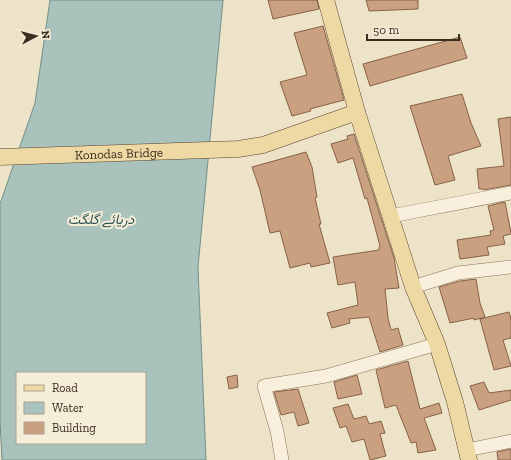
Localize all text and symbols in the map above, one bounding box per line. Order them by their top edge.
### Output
north arrow [16,16,56,56]
scale bar [367,16,459,42]
text: 50 m [373,23,400,37]
text: N [38,30,52,40]
street label: Konodas Bridge [75,145,163,162]
water label: دریائے گلگت [68,211,134,228]
legend [16,372,146,444]
text: Road [52,381,78,395]
text: Water [52,401,84,415]
text: Building [52,421,96,435]

